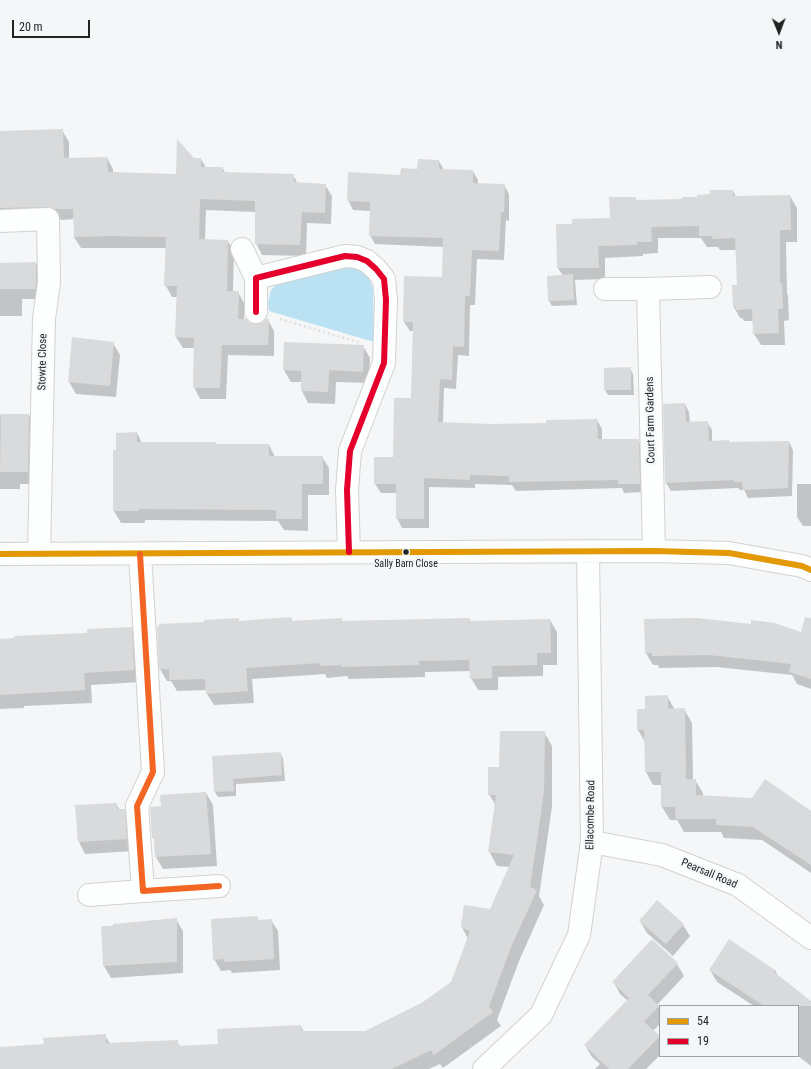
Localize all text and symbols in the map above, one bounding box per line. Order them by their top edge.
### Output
scale bar [14,12,92,38]
north arrow [759,12,799,52]
text: 20 m [19,20,43,34]
text: N [776,38,783,51]
street label: Stowte Close [36,333,50,391]
street label: Court Farm Gardens [644,376,658,464]
marker: Sally Barn Close [401,547,411,557]
place label: Sally Barn Close [374,558,438,570]
street label: Ellacombe Road [584,780,598,850]
street label: Pearsall Road [679,856,739,892]
legend [659,1005,799,1057]
text: 54 [697,1014,709,1028]
text: 19 [697,1034,709,1048]

